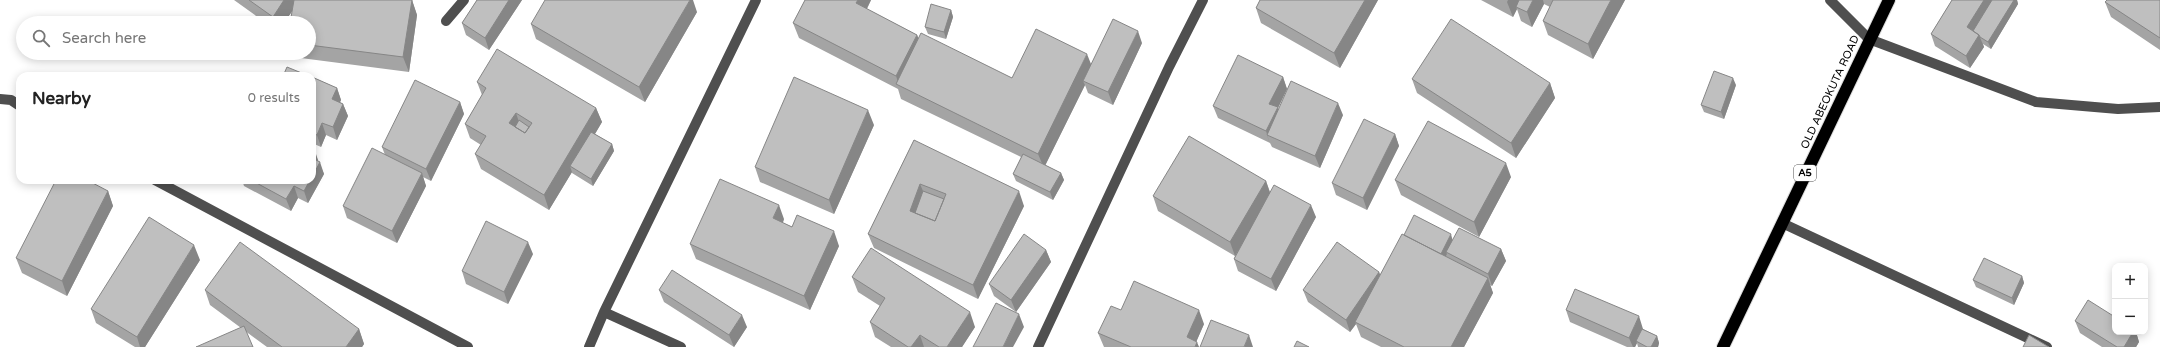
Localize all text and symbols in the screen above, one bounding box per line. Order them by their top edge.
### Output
search box [16,16,316,60]
icon: search [30,27,52,49]
text: Search here [62,29,146,47]
street label: OLD ABEOKUTA ROAD [1798,33,1862,151]
text: Nearby [32,88,91,109]
text: 0 results [248,90,300,106]
road number: A5 [1794,165,1816,181]
map controls [2112,263,2148,335]
button: + [2112,263,2148,299]
button: − [2112,299,2148,335]

